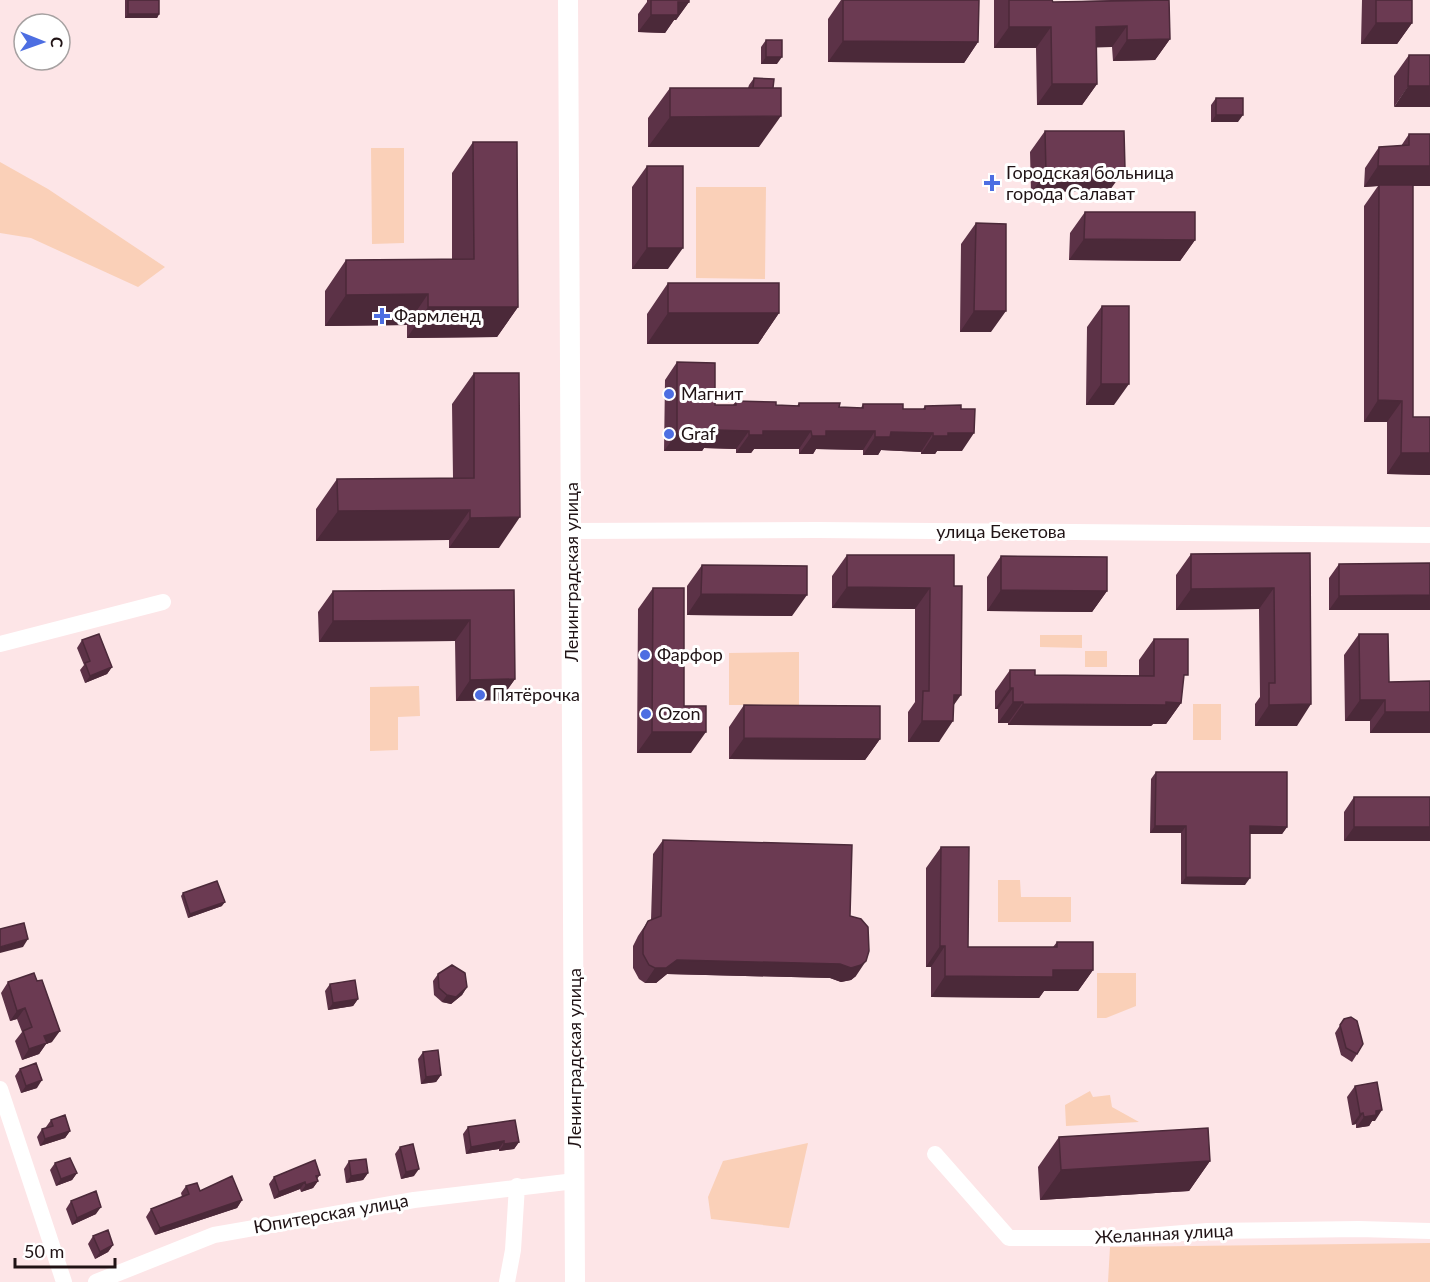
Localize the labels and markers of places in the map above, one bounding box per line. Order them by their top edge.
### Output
place label: Городская больница города Салават [1006,161,1174,204]
marker: Городская больница города Салават [983,174,1001,192]
place label: Фармленд [394,304,481,326]
marker: Фармленд [375,309,389,323]
place label: Магнит [681,382,743,404]
marker: Магнит [662,387,676,401]
place label: Graf [681,422,716,444]
marker: Graf [662,427,676,441]
place label: Фарфор [657,643,723,665]
marker: Фарфор [638,648,652,662]
place label: Пятёрочка [492,683,580,705]
marker: Пятёрочка [473,688,487,702]
place label: Ozon [658,702,700,724]
marker: Ozon [639,707,653,721]

